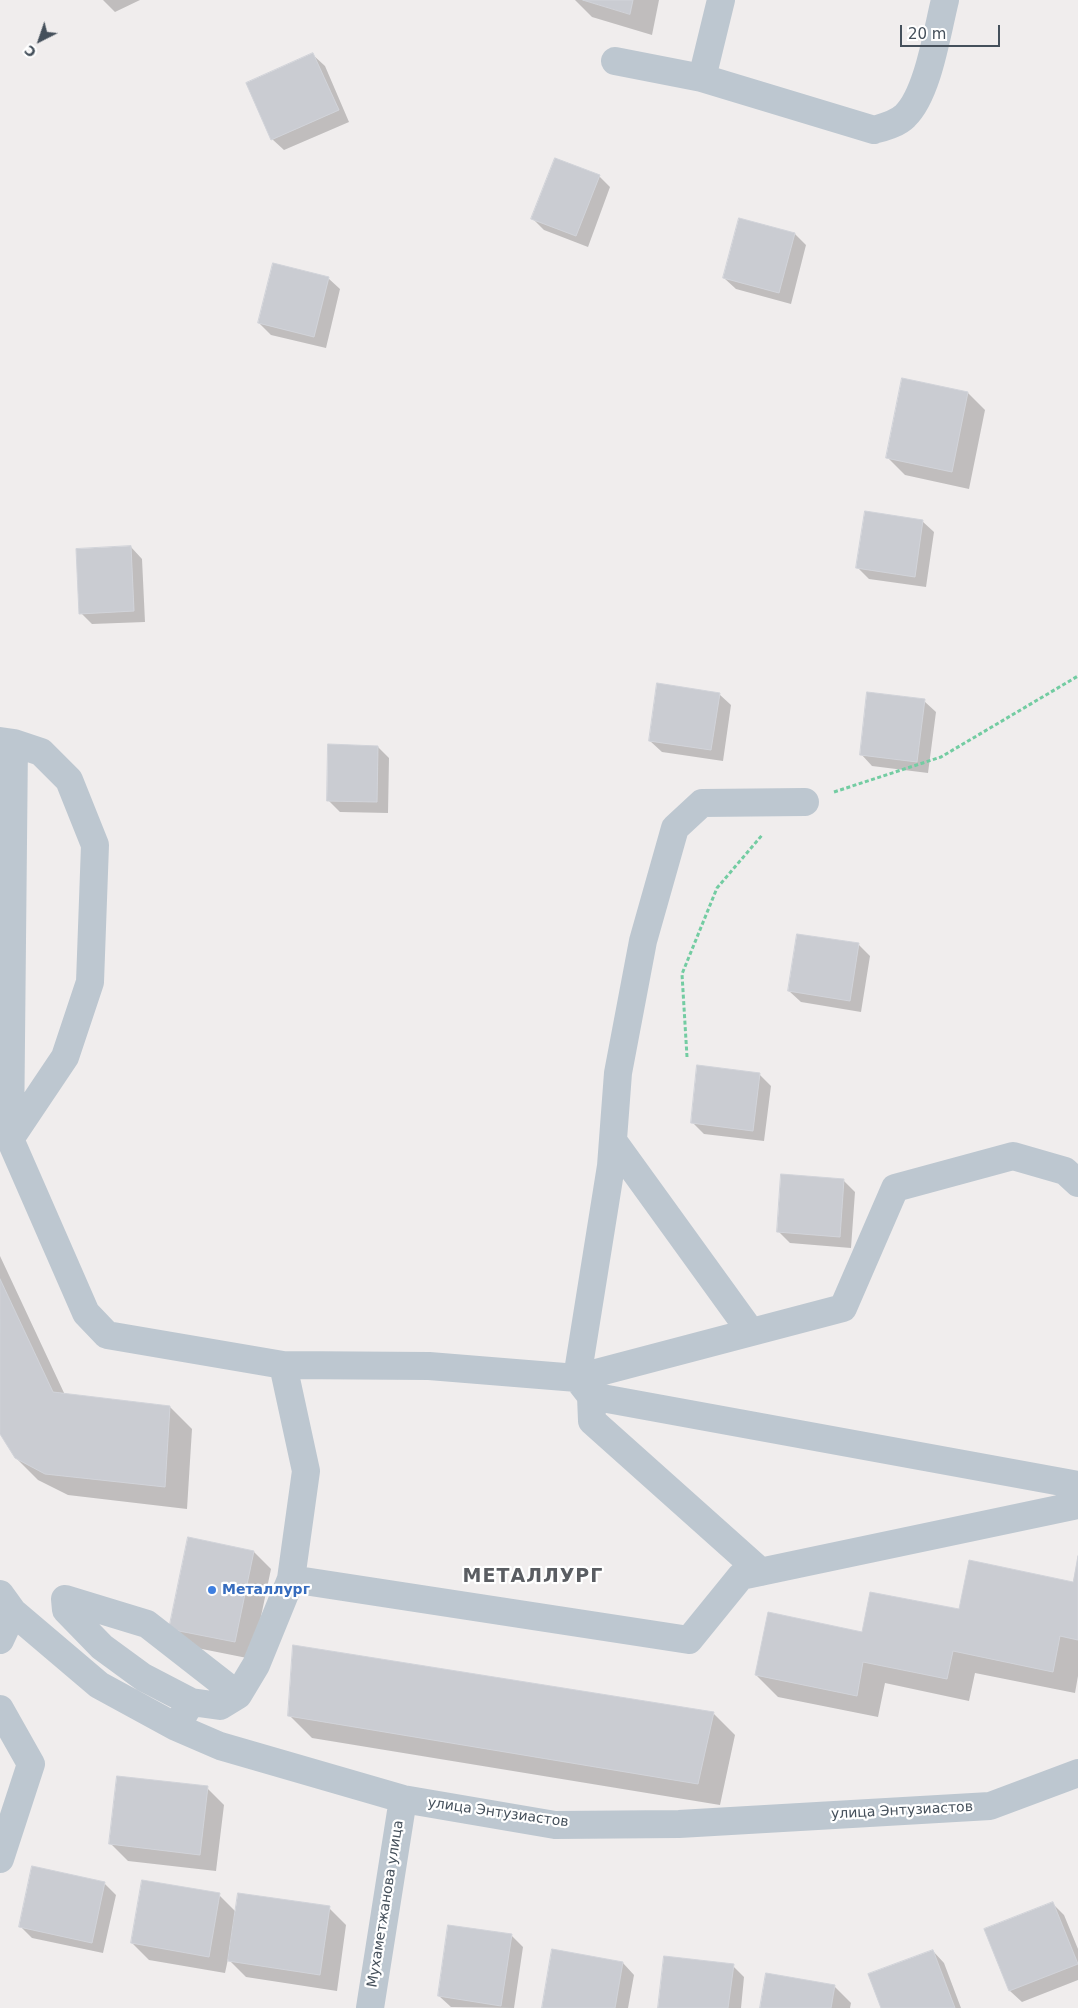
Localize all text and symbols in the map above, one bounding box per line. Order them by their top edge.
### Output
north arrow [15,15,65,65]
scale bar [903,15,1003,47]
text: 20 m [908,25,946,43]
text: С [21,42,39,61]
district label: МЕТАЛЛУРГ [461,1566,605,1588]
place label: Металлург [222,1582,310,1598]
marker: Металлург [206,1584,218,1596]
street label: улица Энтузиастов [426,1795,570,1831]
street label: улица Энтузиастов [831,1799,973,1823]
street label: Мухаметжанова улица [364,1819,408,1989]

